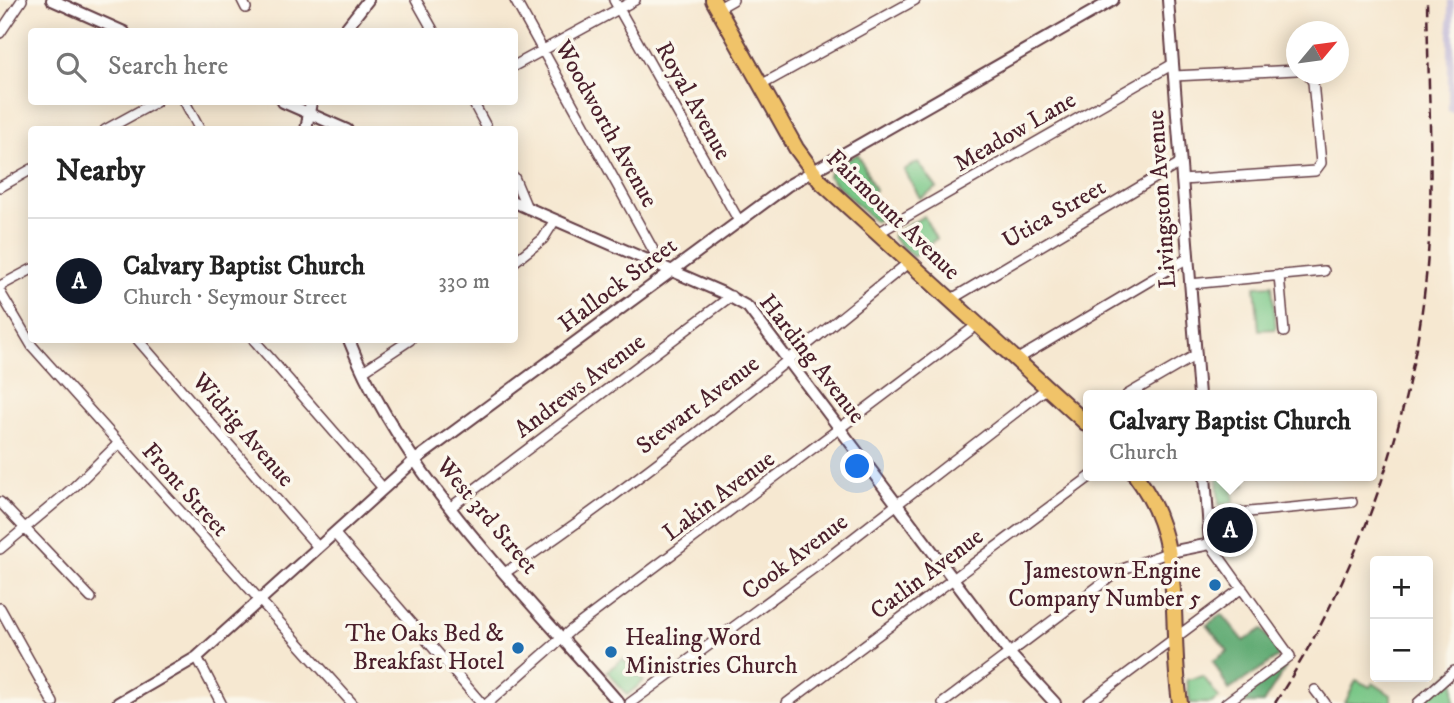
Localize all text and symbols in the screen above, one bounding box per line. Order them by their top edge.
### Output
north arrow [1286,21,1349,84]
search box [28,28,518,105]
street label: Woodworth Avenue [547,34,664,213]
street label: Royal Avenue [648,37,738,165]
icon: search [52,48,90,86]
text: Search here [108,50,228,83]
street label: Meadow Lane [949,85,1081,179]
street label: Livingston Avenue [1141,109,1183,289]
street label: Fairmount Avenue [820,143,966,287]
text: Nearby [56,153,145,190]
street label: Utica Street [997,172,1111,256]
street label: Hallock Street [553,231,683,339]
text: Calvary Baptist Church [123,250,365,283]
text: A [72,267,86,296]
text: 330 m [438,267,490,296]
text: Church · Seymour Street [123,283,347,312]
street label: Harding Avenue [752,288,872,430]
street label: Andrews Avenue [509,327,651,445]
street label: Stewart Avenue [630,349,766,461]
street label: Widrig Avenue [185,366,301,493]
popup [1083,390,1377,481]
text: Calvary Baptist Church [1109,405,1351,438]
street label: Front Street [135,437,235,543]
text: Church [1109,438,1178,467]
street label: Lakin Avenue [657,444,781,548]
your location [840,449,874,483]
street label: West 3rd Street [429,451,545,581]
pin: A [1207,504,1253,556]
street label: Cook Avenue [736,507,854,607]
street label: Catlin Avenue [864,522,990,626]
place label: Jamestown Engine Company Number 5 [1008,556,1201,614]
map controls [1370,556,1433,682]
button: + [1370,556,1433,619]
marker: Jamestown Engine Company Number 5 [1207,577,1223,593]
place label: The Oaks Bed & Breakfast Hotel [345,619,505,677]
button: − [1370,619,1433,682]
place label: Healing Word Ministries Church [625,623,798,681]
marker: The Oaks Bed & Breakfast Hotel [510,640,526,656]
marker: Healing Word Ministries Church [603,644,619,660]

